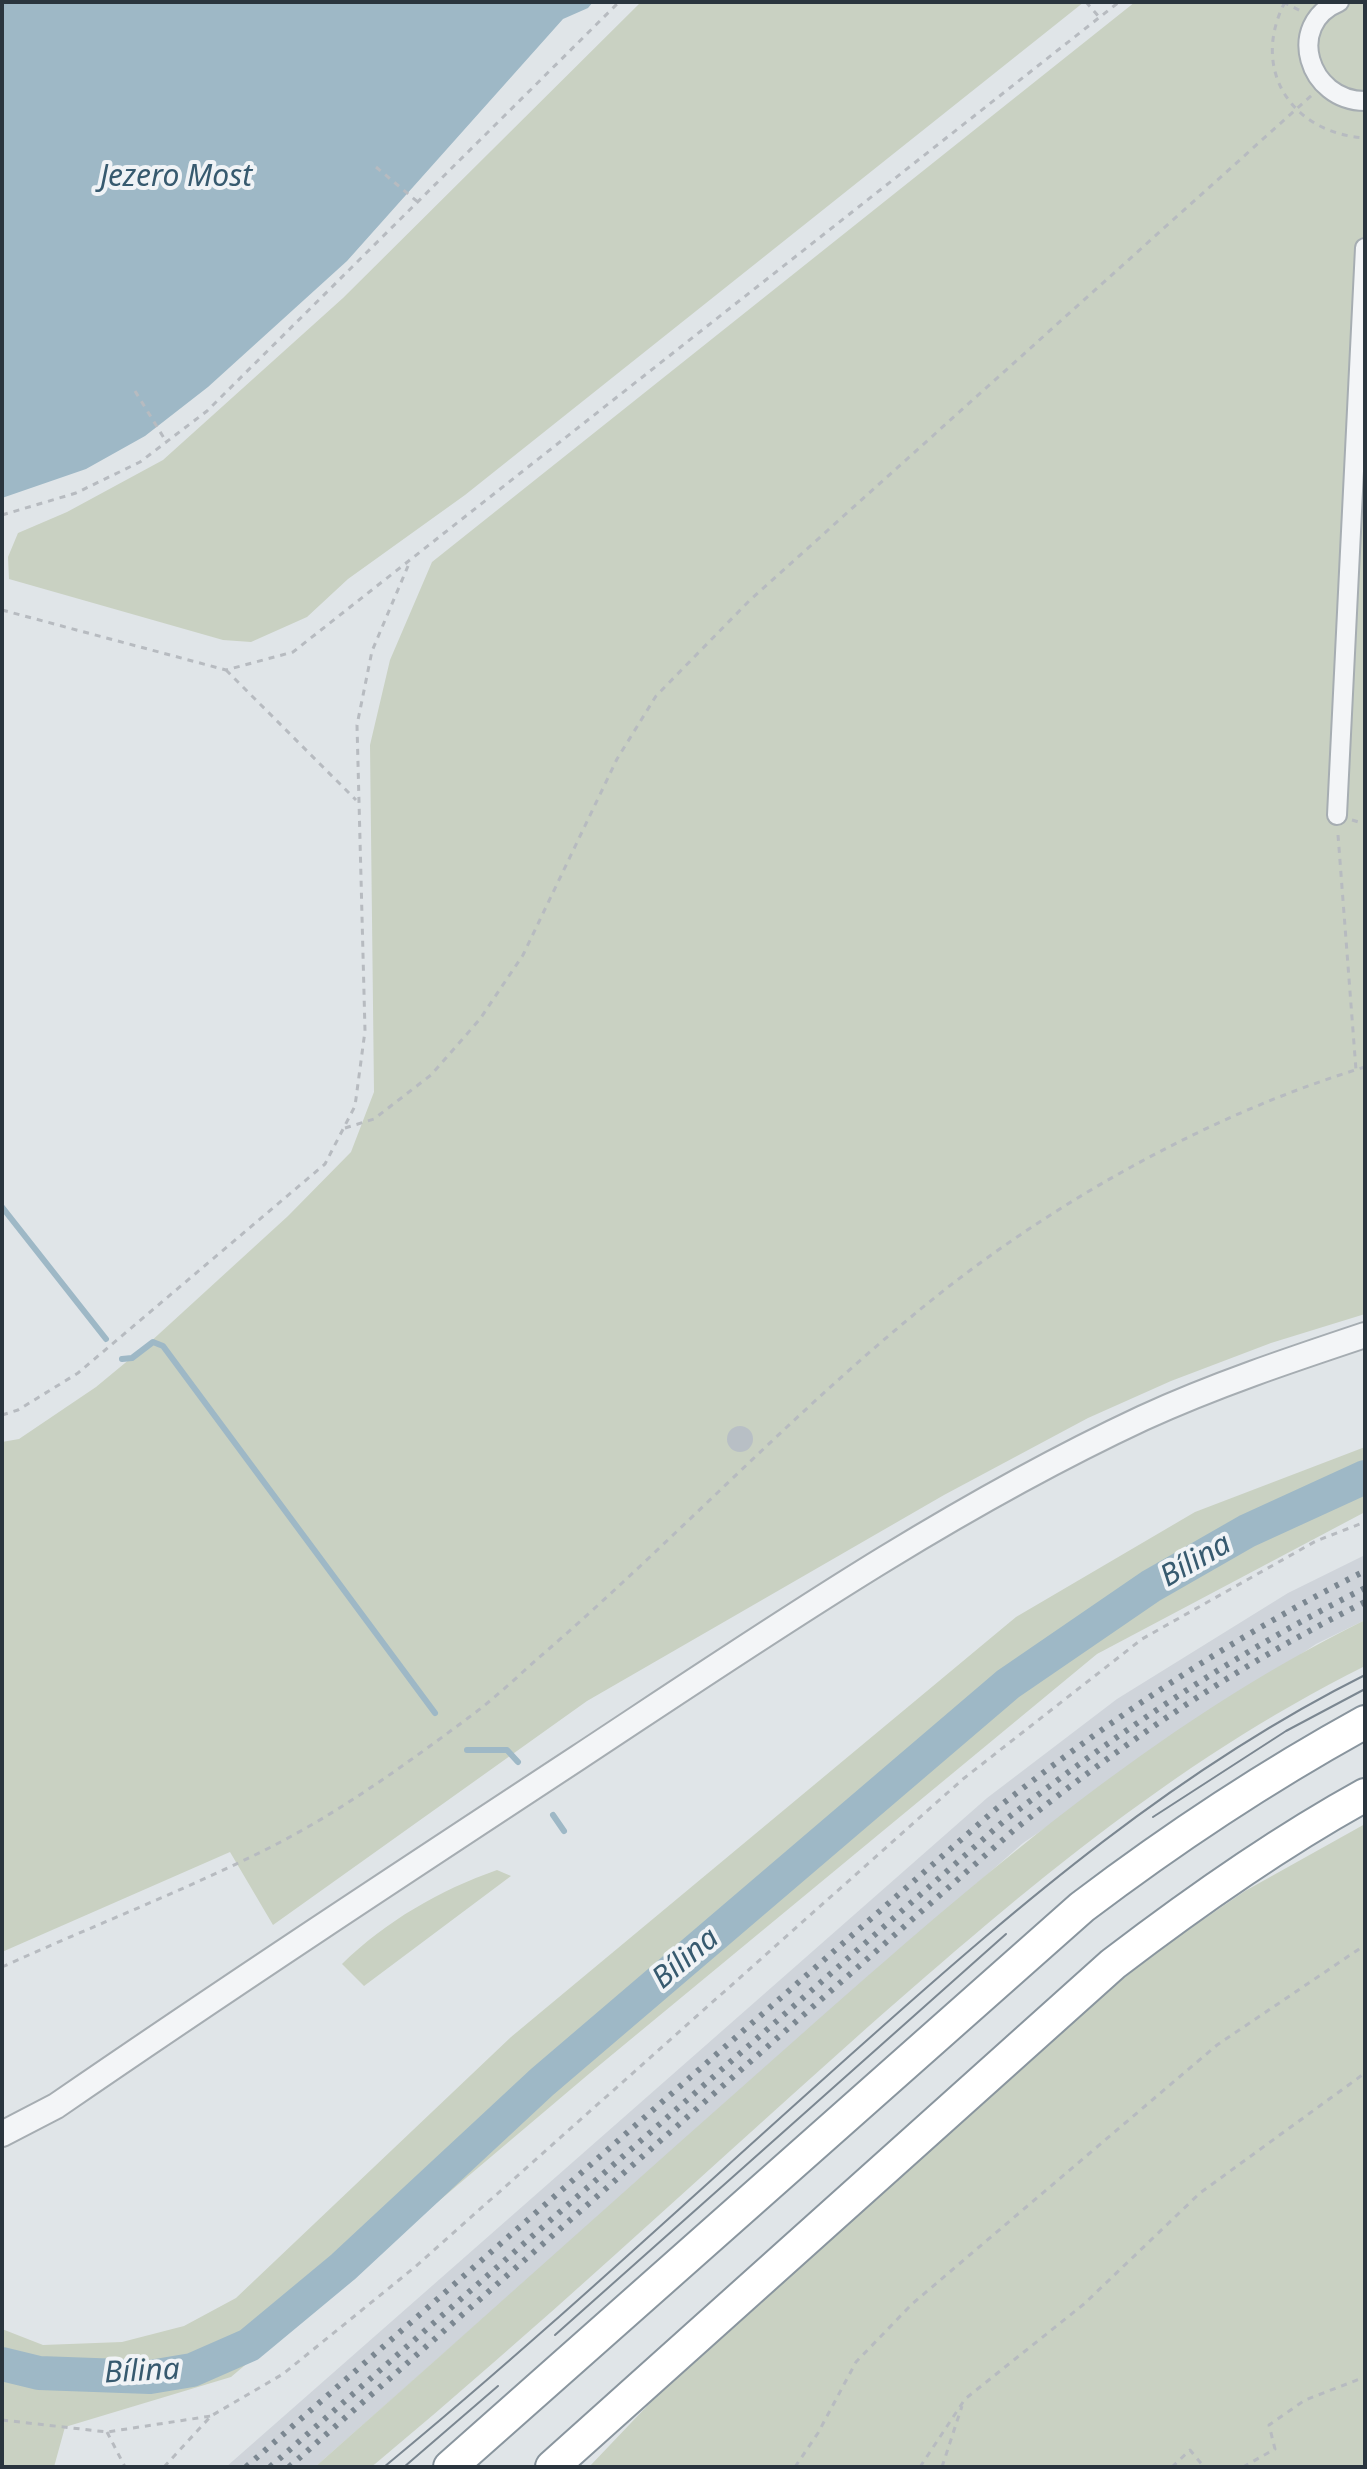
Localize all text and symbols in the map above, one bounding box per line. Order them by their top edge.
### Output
water label: Jezero Most [100,159,252,195]
water label: Bílina [1154,1527,1238,1595]
water label: Bílina [645,1921,727,1997]
water label: Bílina [103,2352,181,2392]

